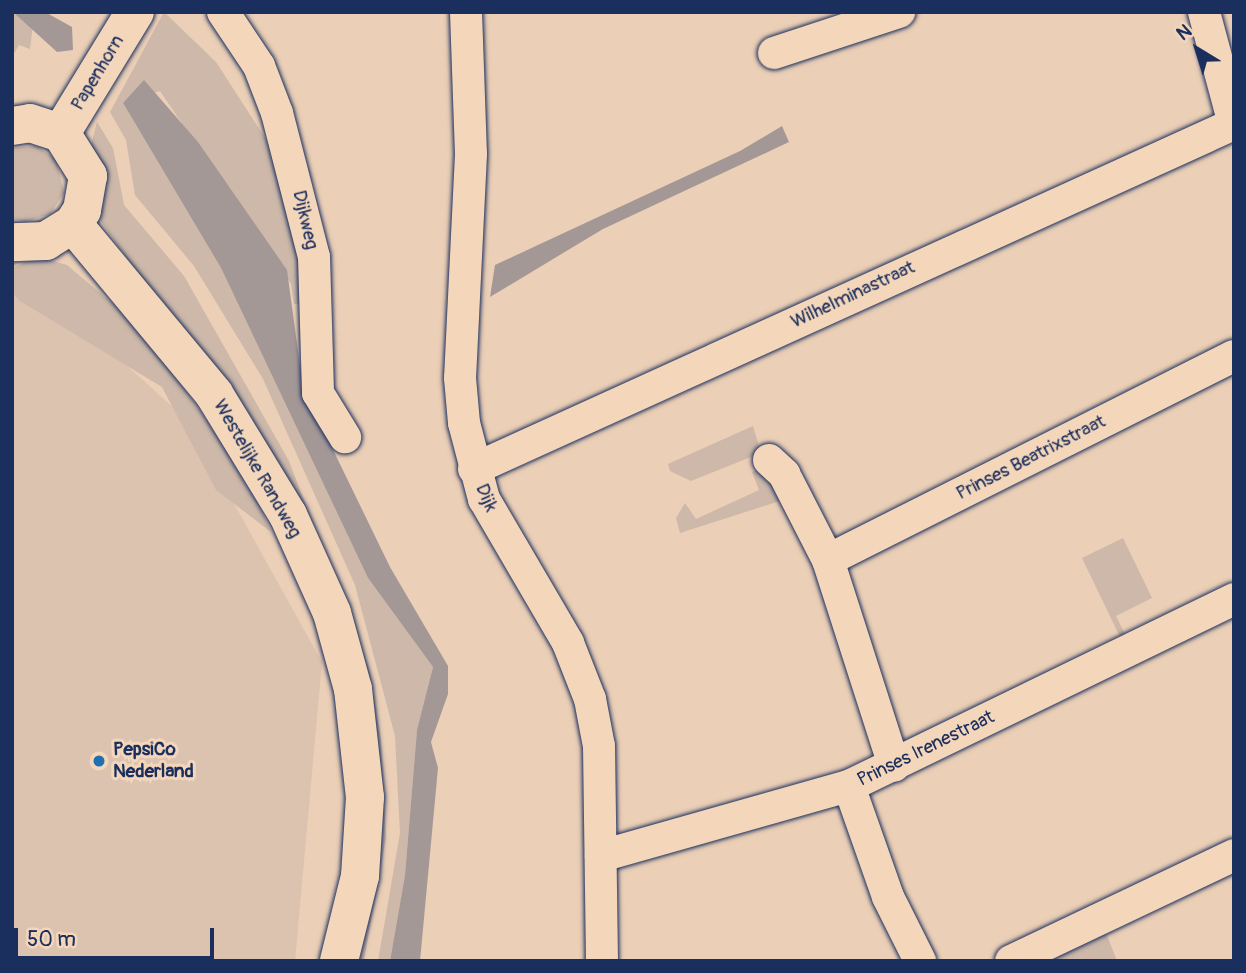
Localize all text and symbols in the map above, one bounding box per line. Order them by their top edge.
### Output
north arrow [1162,14,1232,84]
text: N [1172,19,1197,46]
street label: Papenhorn [67,31,129,115]
street label: Dijkweg [287,188,323,252]
street label: Wilhelminastraat [787,256,919,334]
street label: Westelijke Randweg [208,395,306,543]
street label: Prinses Beatrixstraat [953,411,1109,505]
street label: Dijk [470,480,502,516]
street label: Prinses Irenestraat [854,706,998,792]
place label: PepsiCo Nederland [113,739,194,783]
marker: PepsiCo Nederland [91,753,107,769]
scale bar [18,914,217,958]
text: 50 m [27,926,76,953]

